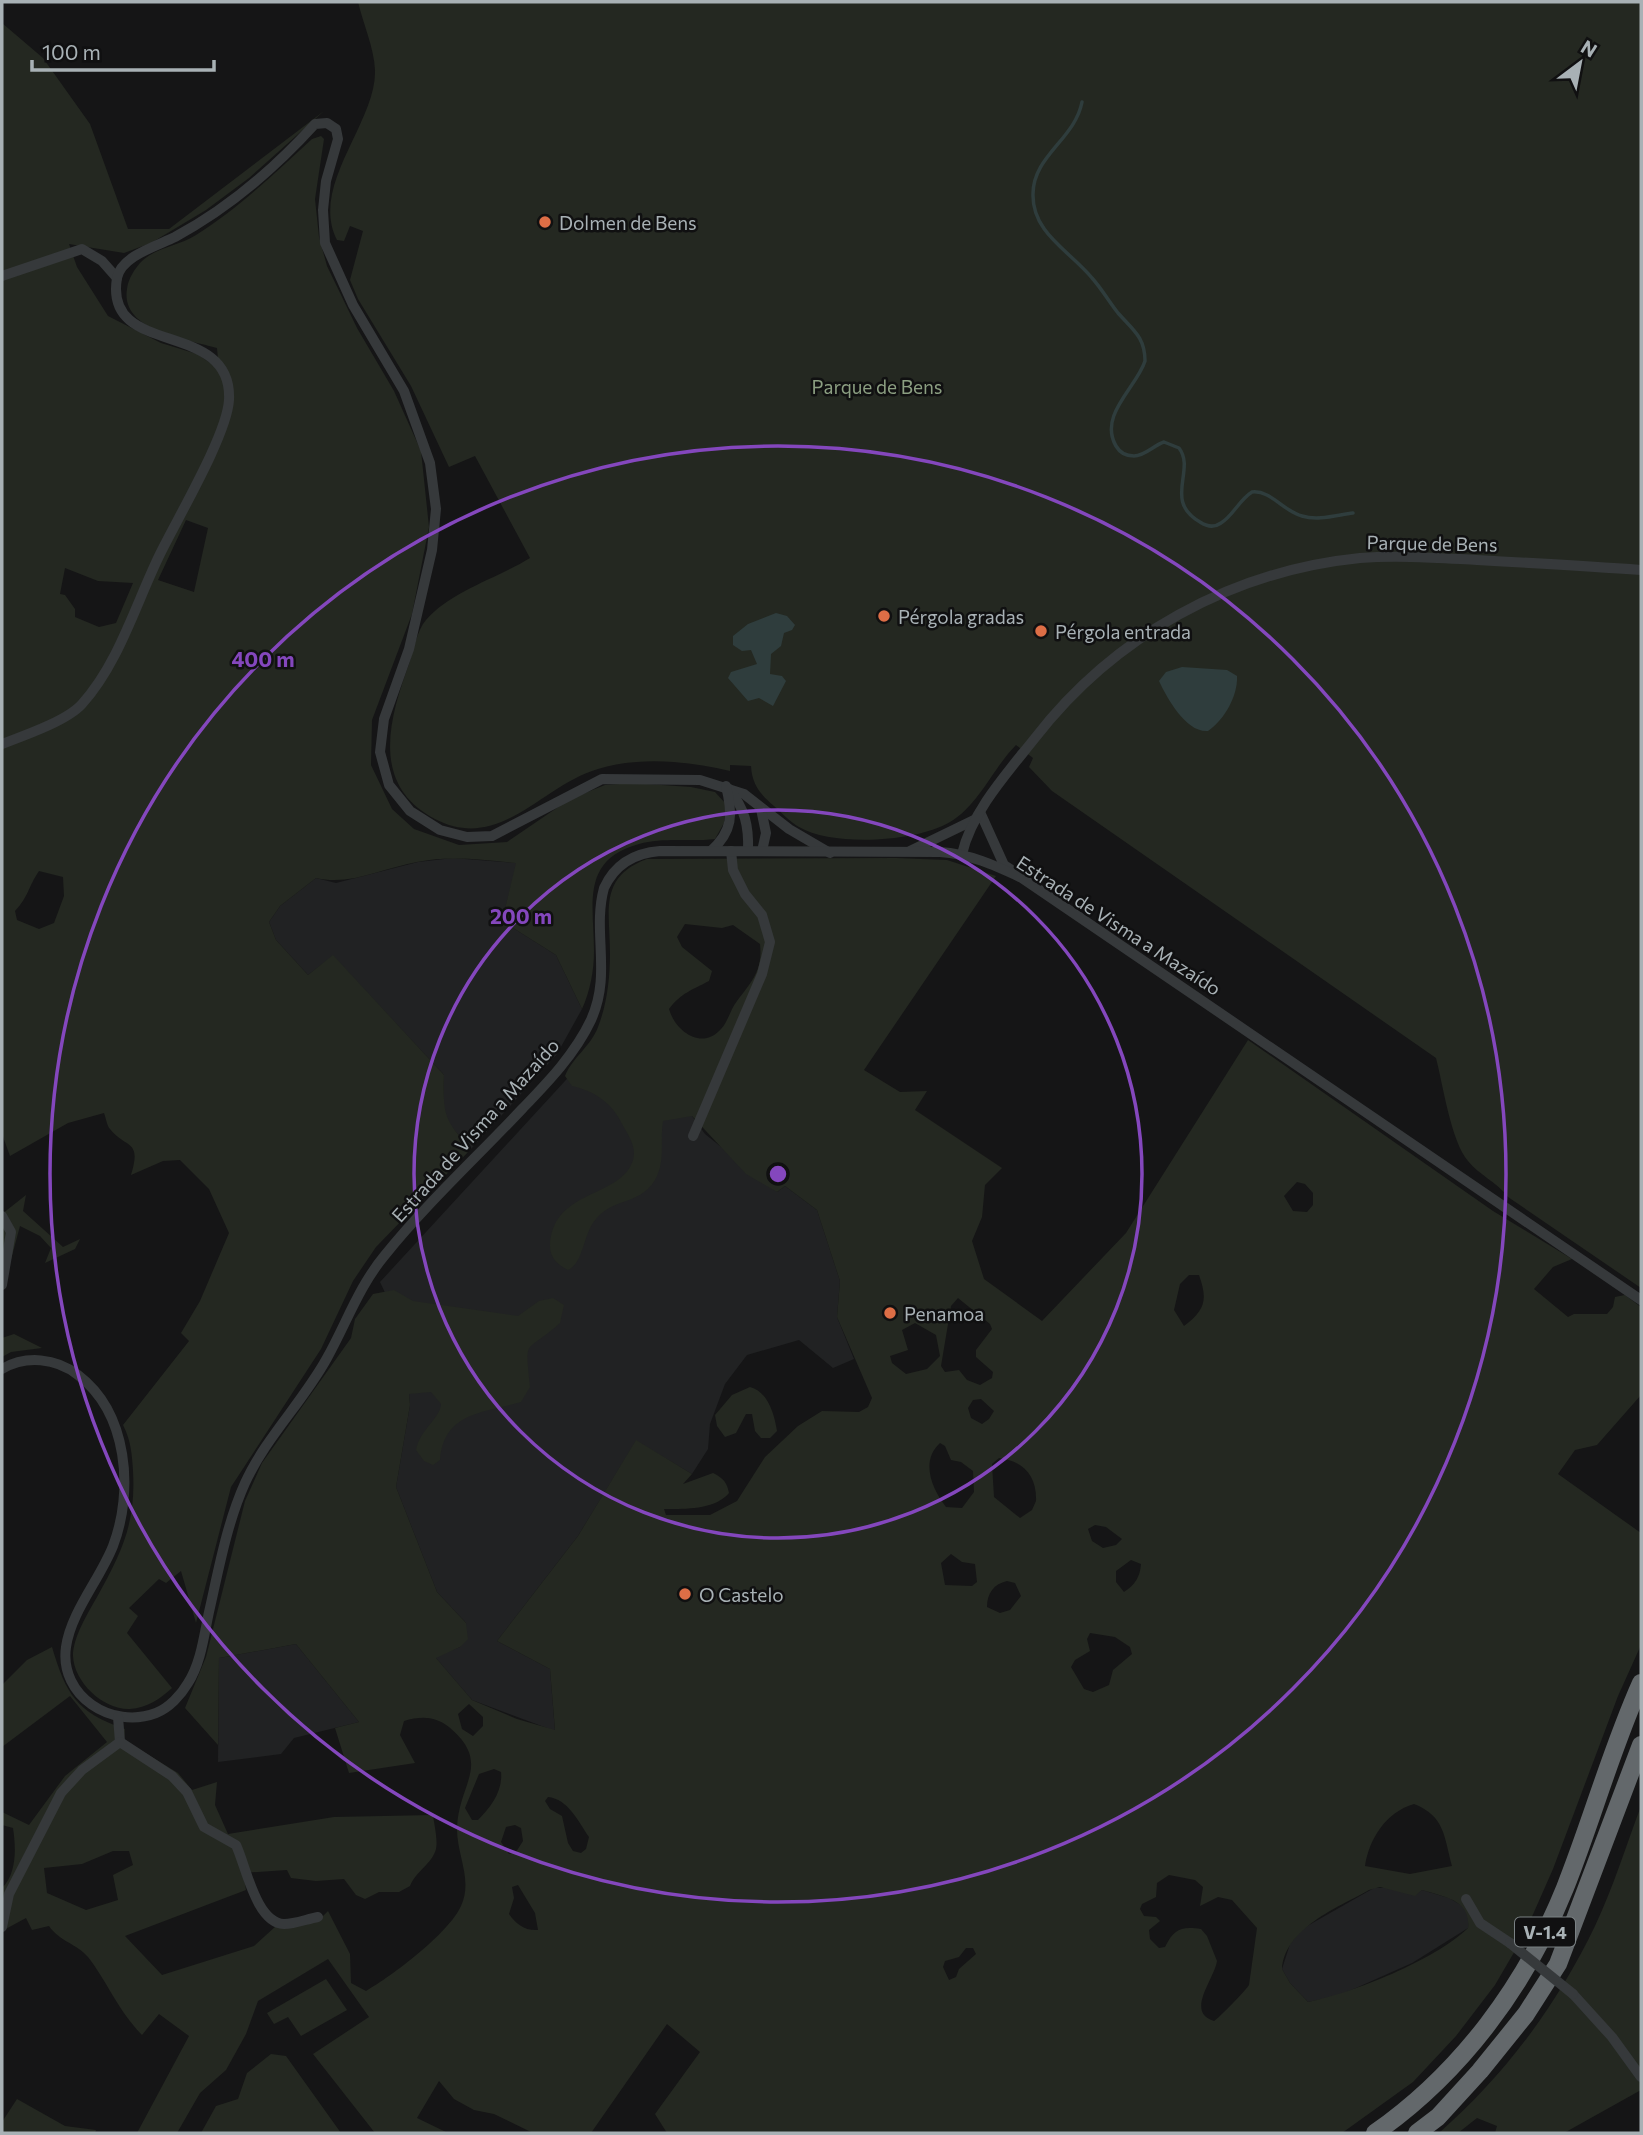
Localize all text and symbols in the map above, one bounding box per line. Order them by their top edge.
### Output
scale bar [32,28,214,72]
north arrow [1545,28,1615,98]
text: N [1577,35,1601,62]
text: 100 m [42,39,101,64]
place label: Dolmen de Bens [559,211,697,234]
marker: Dolmen de Bens [537,214,553,230]
park label: Parque de Bens [812,375,942,398]
street label: Parque de Bens [1366,530,1498,556]
place label: Pérgola gradas [898,605,1024,628]
marker: Pérgola gradas [876,608,892,624]
place label: Pérgola entrada [1055,620,1191,643]
marker: Pérgola entrada [1033,623,1049,639]
text: 400 m [231,646,295,671]
street label: Estrada de Visma a Mazaído [1013,850,1225,1000]
text: 200 m [490,903,552,928]
street label: Estrada de Visma a Mazaído [387,1034,563,1226]
centre of rings [766,1162,790,1186]
place label: Penamoa [904,1302,984,1325]
marker: Penamoa [882,1305,898,1321]
place label: O Castelo [699,1583,784,1606]
marker: O Castelo [677,1586,693,1602]
road number: V-1.4 [1515,1918,1575,1946]

